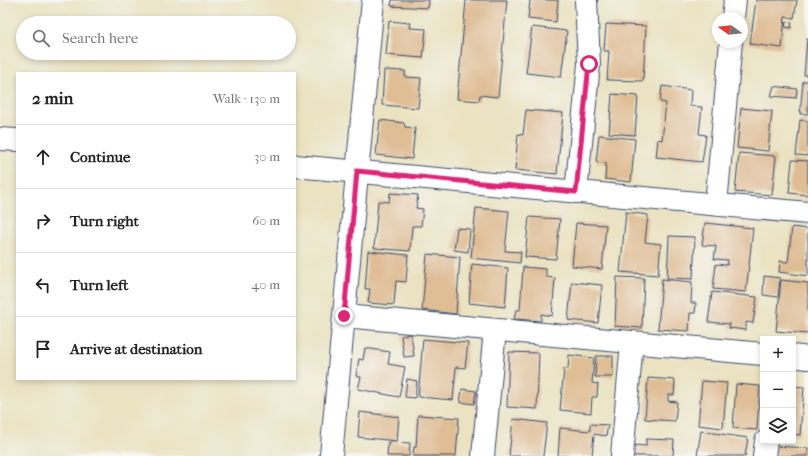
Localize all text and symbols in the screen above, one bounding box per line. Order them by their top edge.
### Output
north arrow [712,12,748,48]
search box [16,16,296,60]
icon: search [30,27,52,49]
text: Search here [62,29,138,47]
route start [580,55,598,73]
text: 2 min [32,88,73,108]
text: Walk · 130 m [213,91,280,106]
icon: ahead [32,146,54,168]
text: Continue [70,148,130,166]
text: 30 m [254,149,280,164]
icon: right [32,210,54,232]
text: Turn right [70,212,139,230]
text: 60 m [252,213,280,228]
icon: left [32,274,54,296]
text: Turn left [70,276,128,294]
text: 40 m [252,277,280,292]
route end [335,307,353,325]
map controls [760,336,796,444]
button: + [760,336,796,372]
icon: arrive [32,338,54,360]
text: Arrive at destination [70,340,202,358]
button: − [760,372,796,408]
button: layers [760,408,796,444]

